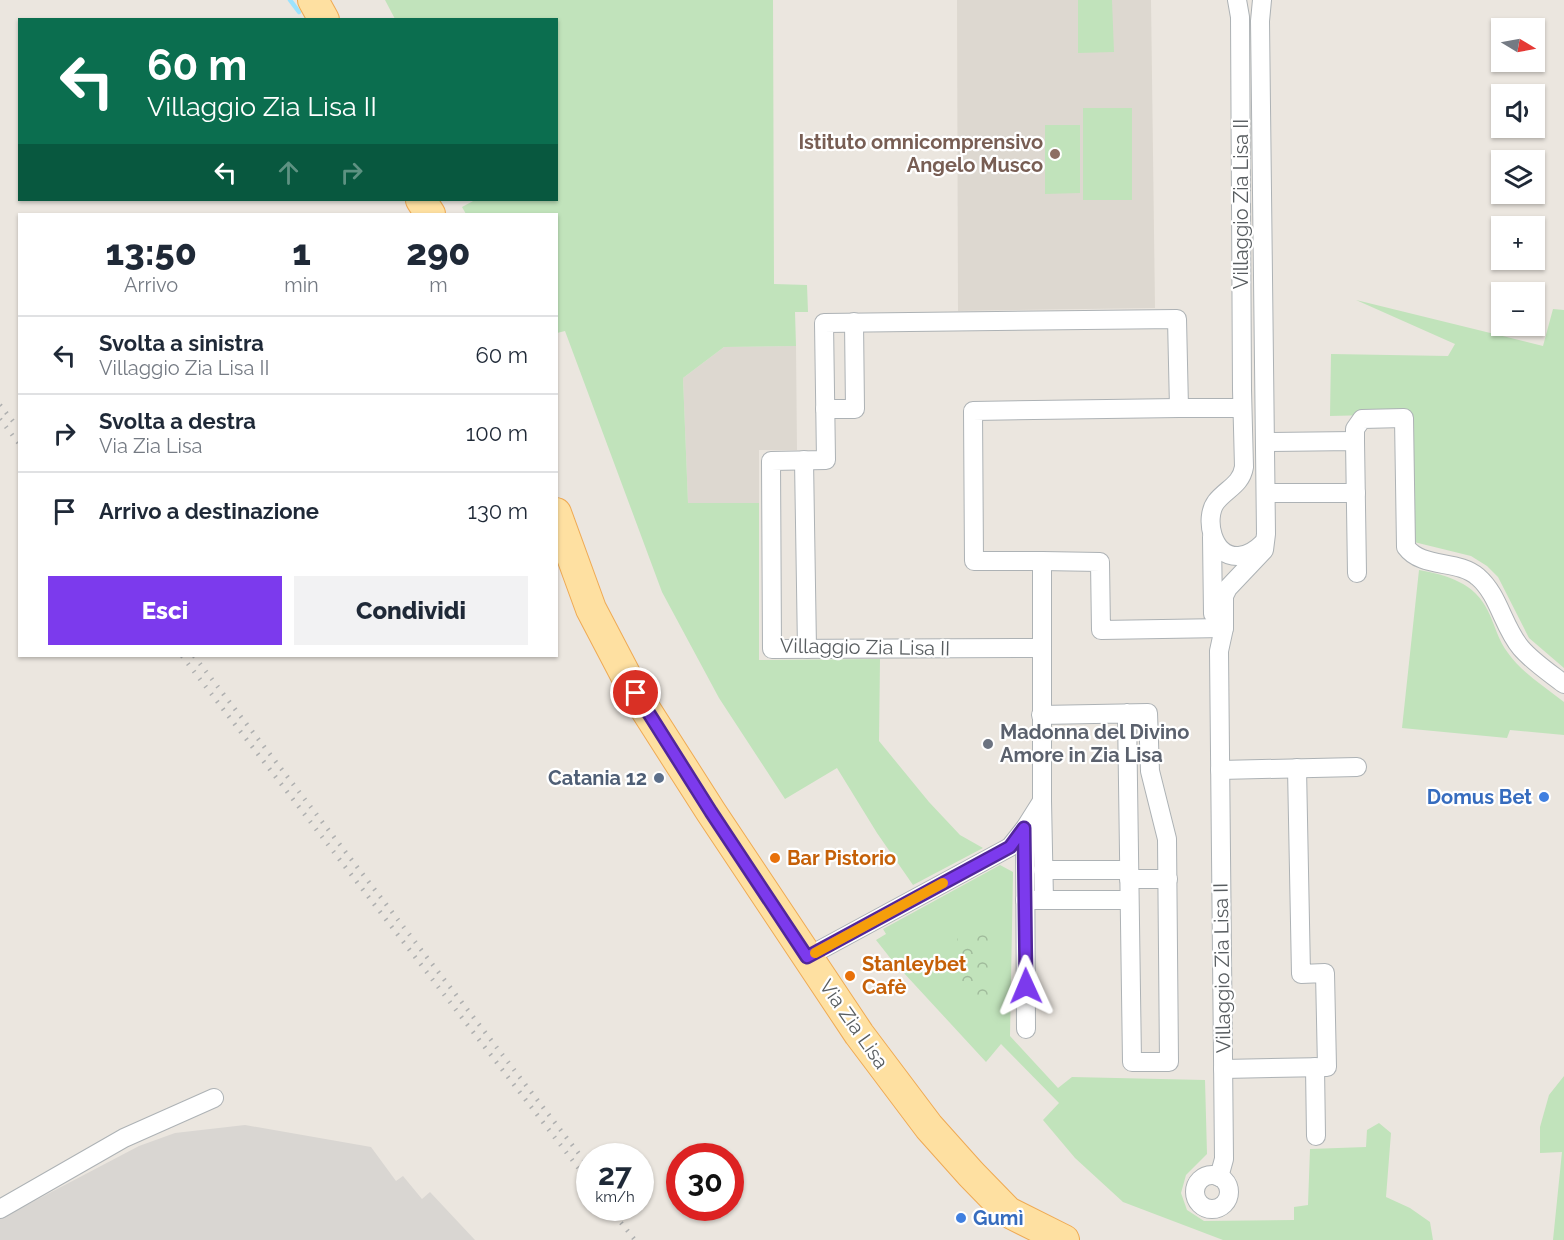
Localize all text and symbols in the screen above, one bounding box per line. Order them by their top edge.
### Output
north arrow [1491,18,1545,72]
map controls [1491,18,1545,336]
text: 60 m [147,41,247,90]
icon: left [48,42,126,120]
button: sound [1491,84,1545,138]
text: Villaggio Zia Lisa II [147,91,377,122]
street label: Villaggio Zia Lisa II [1229,119,1253,289]
place label: Istituto omnicomprensivo Angelo Musco [798,130,1043,177]
marker: Istituto omnicomprensivo Angelo Musco [1048,147,1062,161]
button: layers [1491,150,1545,204]
icon: left [209,156,242,189]
icon: ahead [272,156,305,189]
icon: right [335,156,368,189]
button: + [1491,216,1545,270]
text: 13:50 [106,231,197,273]
text: 1 [292,231,311,273]
text: 290 [406,231,470,273]
text: Arrivo [124,273,178,297]
text: min [284,273,319,297]
text: m [429,273,448,297]
button: − [1491,282,1545,336]
text: Svolta a sinistra [99,330,264,356]
icon: left [48,339,81,372]
text: 60 m [475,342,528,368]
text: Villaggio Zia Lisa II [99,356,269,380]
text: Svolta a destra [99,408,256,434]
icon: right [48,417,81,450]
text: 100 m [466,420,528,446]
text: Via Zia Lisa [99,434,202,458]
icon: arrive [48,495,81,528]
text: Arrivo a destinazione [99,498,319,524]
text: 130 m [468,498,528,524]
button: Esci [48,576,282,645]
button: Condividi [294,576,528,645]
street label: Villaggio Zia Lisa II [780,634,950,660]
pin [610,667,661,718]
icon: arrive [619,676,652,709]
place label: Madonna del Divino Amore in Zia Lisa [1000,720,1189,767]
marker: Madonna del Divino Amore in Zia Lisa [981,737,995,751]
place label: Catania 12 [548,766,647,790]
marker: Catania 12 [652,771,666,785]
place label: Domus Bet [1427,785,1532,809]
marker: Domus Bet [1537,790,1551,804]
place label: Bar Pistorio [787,846,896,870]
marker: Bar Pistorio [768,851,782,865]
street label: Villaggio Zia Lisa II [1209,883,1235,1053]
place label: Stanleybet Cafè [862,952,967,999]
position arrow [994,954,1058,1018]
marker: Stanleybet Cafè [843,969,857,983]
street label: Via Zia Lisa [814,975,894,1073]
speed limit sign: 30 [666,1143,744,1221]
text: 27 [598,1157,632,1192]
text: km/h [595,1188,635,1206]
place label: Gumì [973,1206,1024,1230]
marker: Gumì [954,1211,968,1225]

